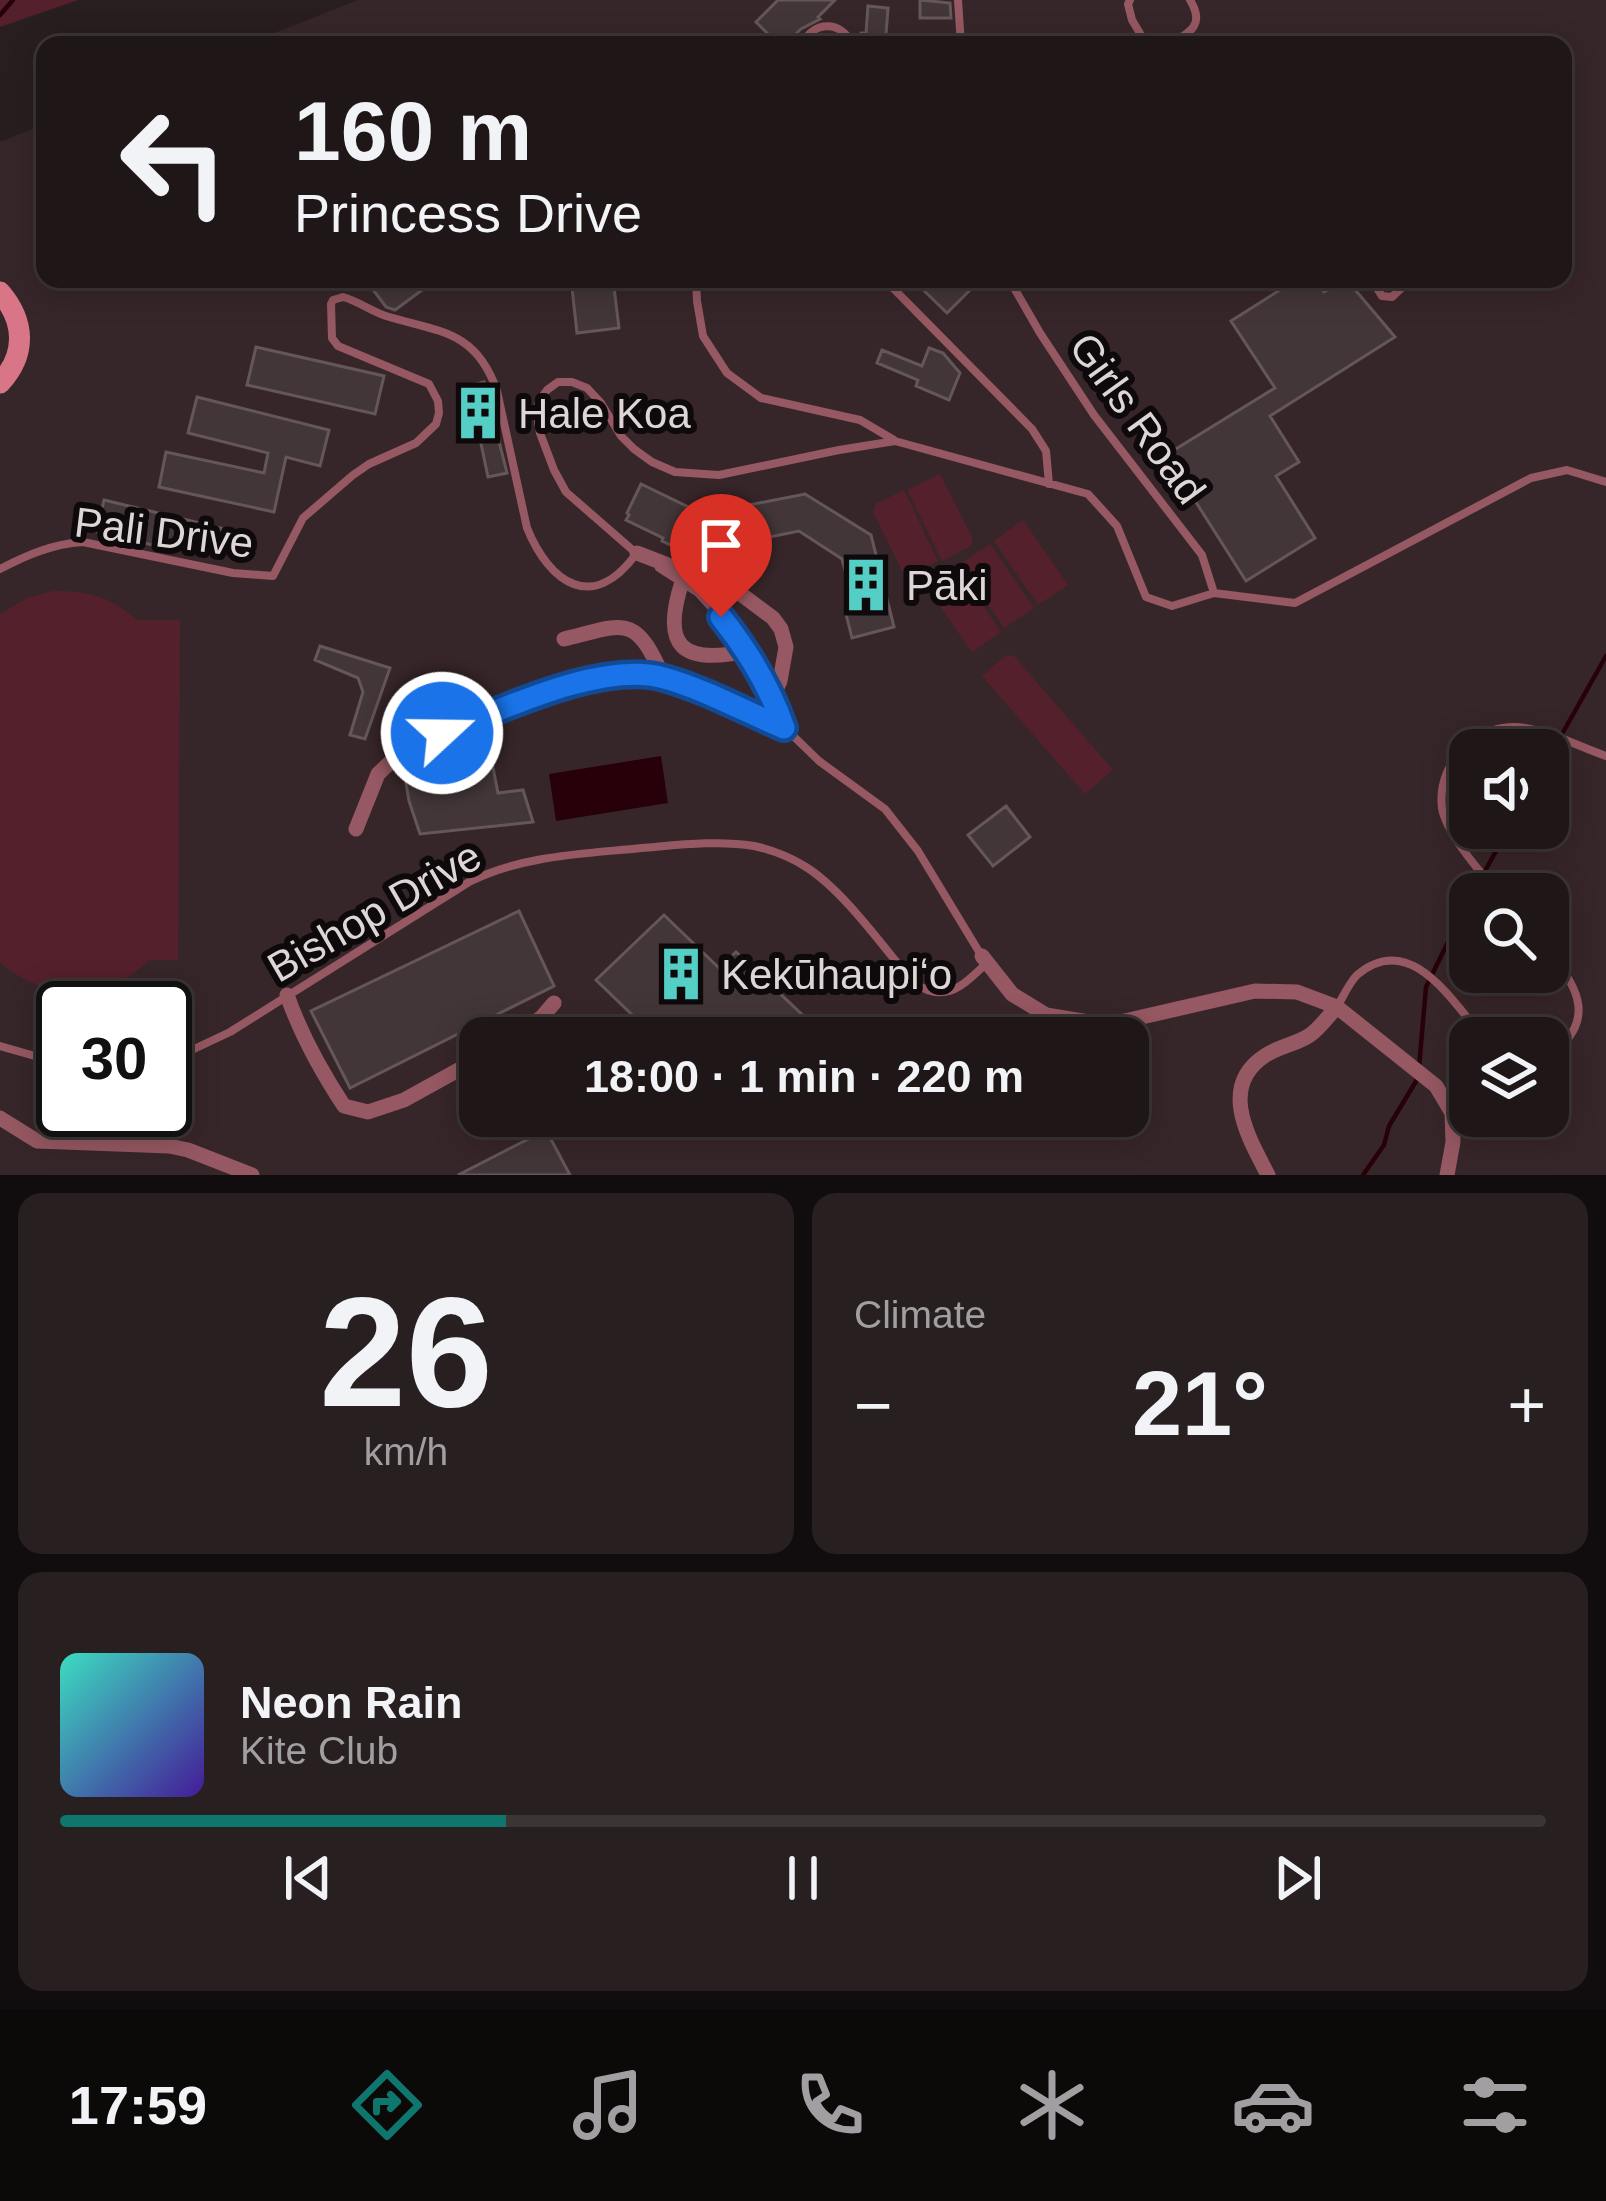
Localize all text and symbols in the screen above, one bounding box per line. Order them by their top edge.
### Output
icon: left [96,84,252,240]
text: 160 m [294,84,532,178]
text: Princess Drive [294,183,642,243]
street label: Girls Road [1060,324,1215,512]
building icon: Hale Koa [449,384,507,442]
place label: Hale Koa [518,390,691,437]
pin [670,494,772,617]
street label: Pali Drive [72,498,256,567]
icon: arrive [688,512,754,578]
building icon: Pāki [837,556,895,614]
place label: Pāki [906,562,988,609]
position arrow [379,670,505,796]
map controls [1449,729,1569,1137]
button: sound [1449,729,1569,849]
street label: Bishop Drive [259,832,489,991]
button: search [1449,873,1569,993]
building icon: Kekūhaupiʻo [652,945,710,1003]
place label: Kekūhaupiʻo [721,951,952,998]
speed limit sign: 30 [36,981,192,1137]
button: layers [1449,1017,1569,1137]
text: 18:00 · 1 min · 220 m [584,1051,1024,1102]
text: 26 [319,1265,493,1439]
text: Climate [854,1293,986,1336]
text: 21° [1132,1354,1268,1454]
text: − [854,1368,893,1442]
text: + [1507,1368,1546,1442]
text: km/h [364,1430,448,1473]
text: Neon Rain [240,1677,463,1728]
text: Kite Club [240,1729,398,1772]
icon: previous [275,1845,341,1911]
icon: pause [770,1845,836,1911]
icon: next [1265,1845,1331,1911]
icon: directions [345,2063,429,2147]
icon: music [566,2063,650,2147]
icon: phone [788,2063,872,2147]
icon: climate [1010,2063,1094,2147]
icon: car [1231,2063,1315,2147]
icon: filters [1453,2063,1537,2147]
text: 17:59 [69,2075,207,2135]

